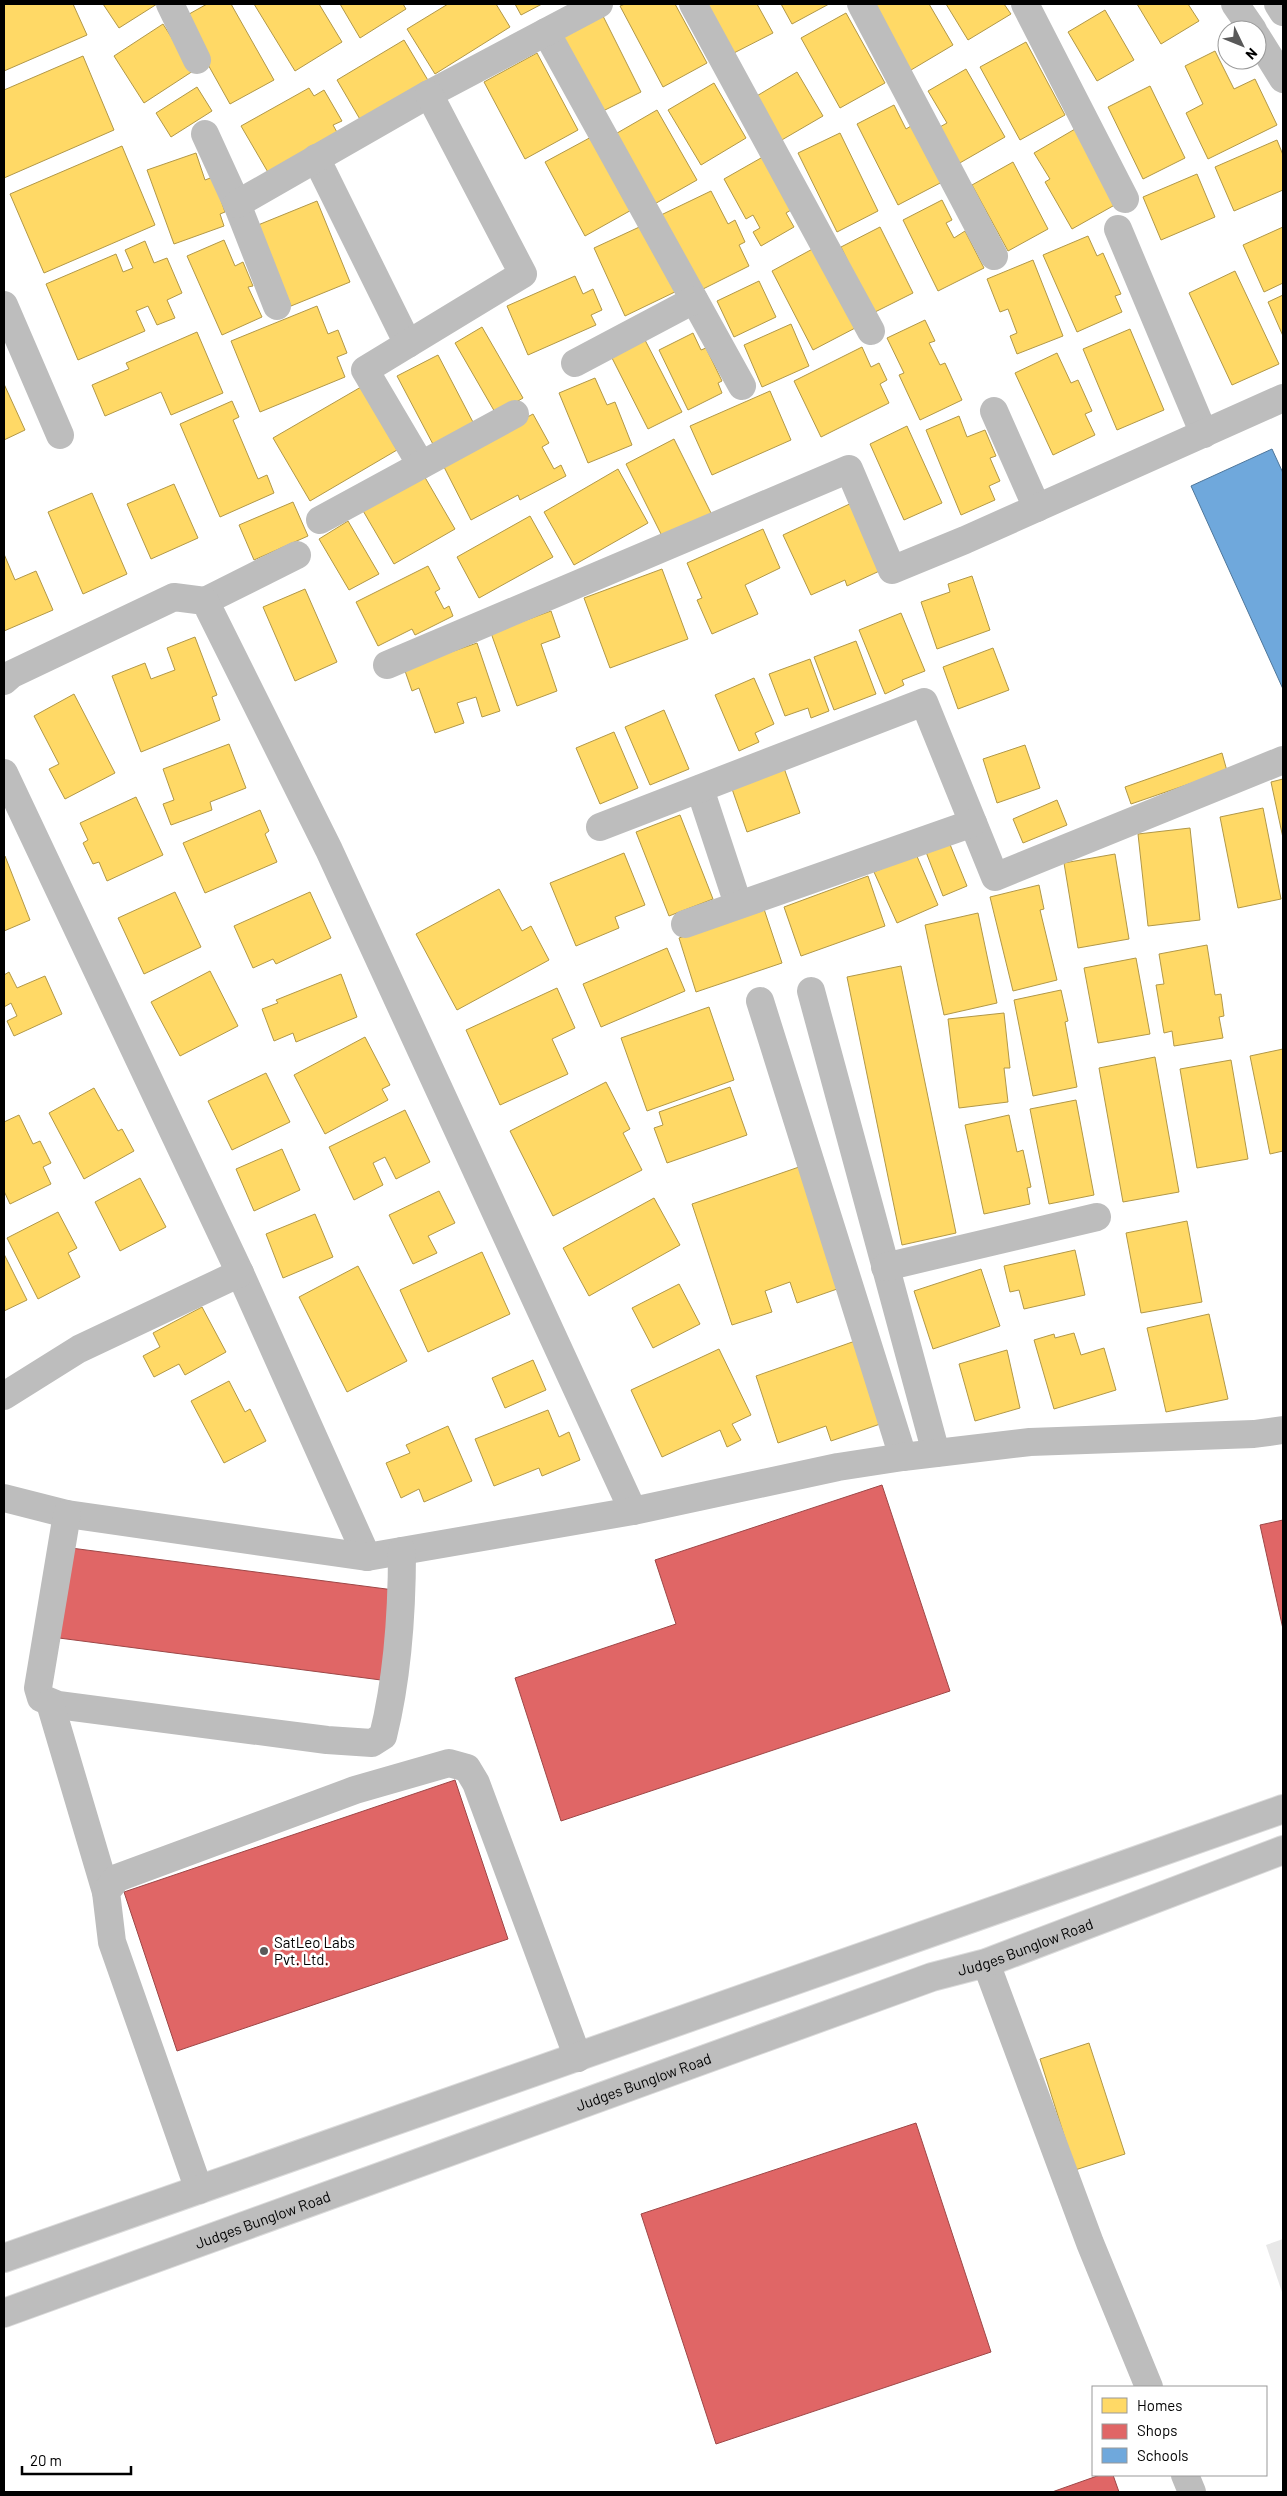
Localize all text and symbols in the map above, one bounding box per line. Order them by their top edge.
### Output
north arrow [1217,20,1267,70]
text: N [1242,45,1261,63]
street label: Judges Bunglow Road [956,1914,1095,1979]
place label: SatLeo Labs Pvt. Ltd. [274,1933,355,1968]
marker: SatLeo Labs Pvt. Ltd. [258,1945,270,1957]
street label: Judges Bunglow Road [573,2049,714,2114]
street label: Judges Bunglow Road [192,2187,333,2252]
legend [1092,2386,1267,2476]
text: Homes [1137,2396,1182,2414]
text: Shops [1137,2421,1177,2439]
scale bar [22,2444,131,2476]
text: Schools [1137,2446,1189,2464]
text: 20 m [30,2451,62,2469]

